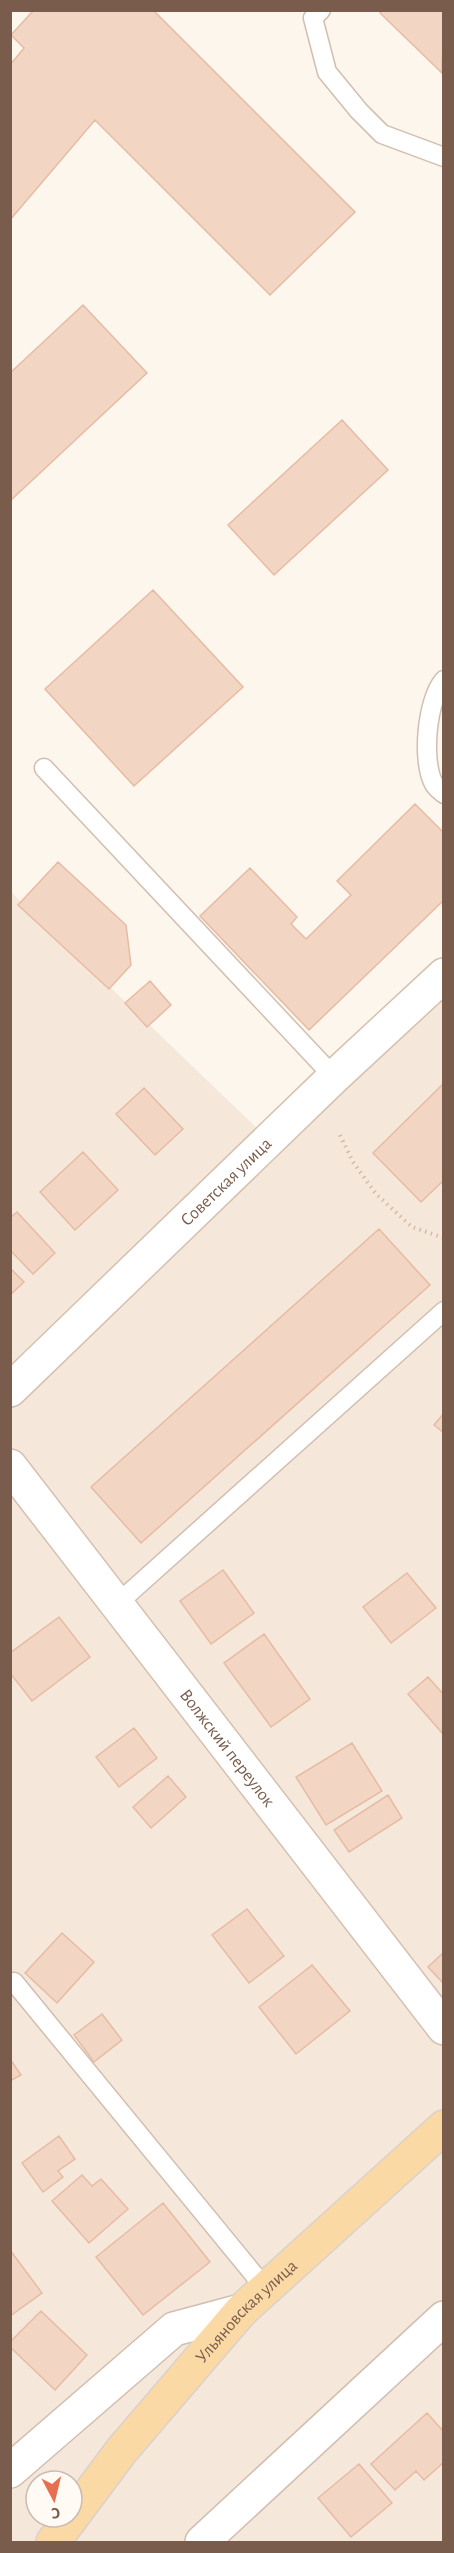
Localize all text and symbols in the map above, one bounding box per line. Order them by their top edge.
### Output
street label: Советская улица [178,1135,275,1230]
street label: Волжский переулок [176,1686,278,1811]
street label: Ульяновская улица [193,2257,301,2367]
north arrow [24,2469,84,2529]
text: С [50,2504,61,2521]

